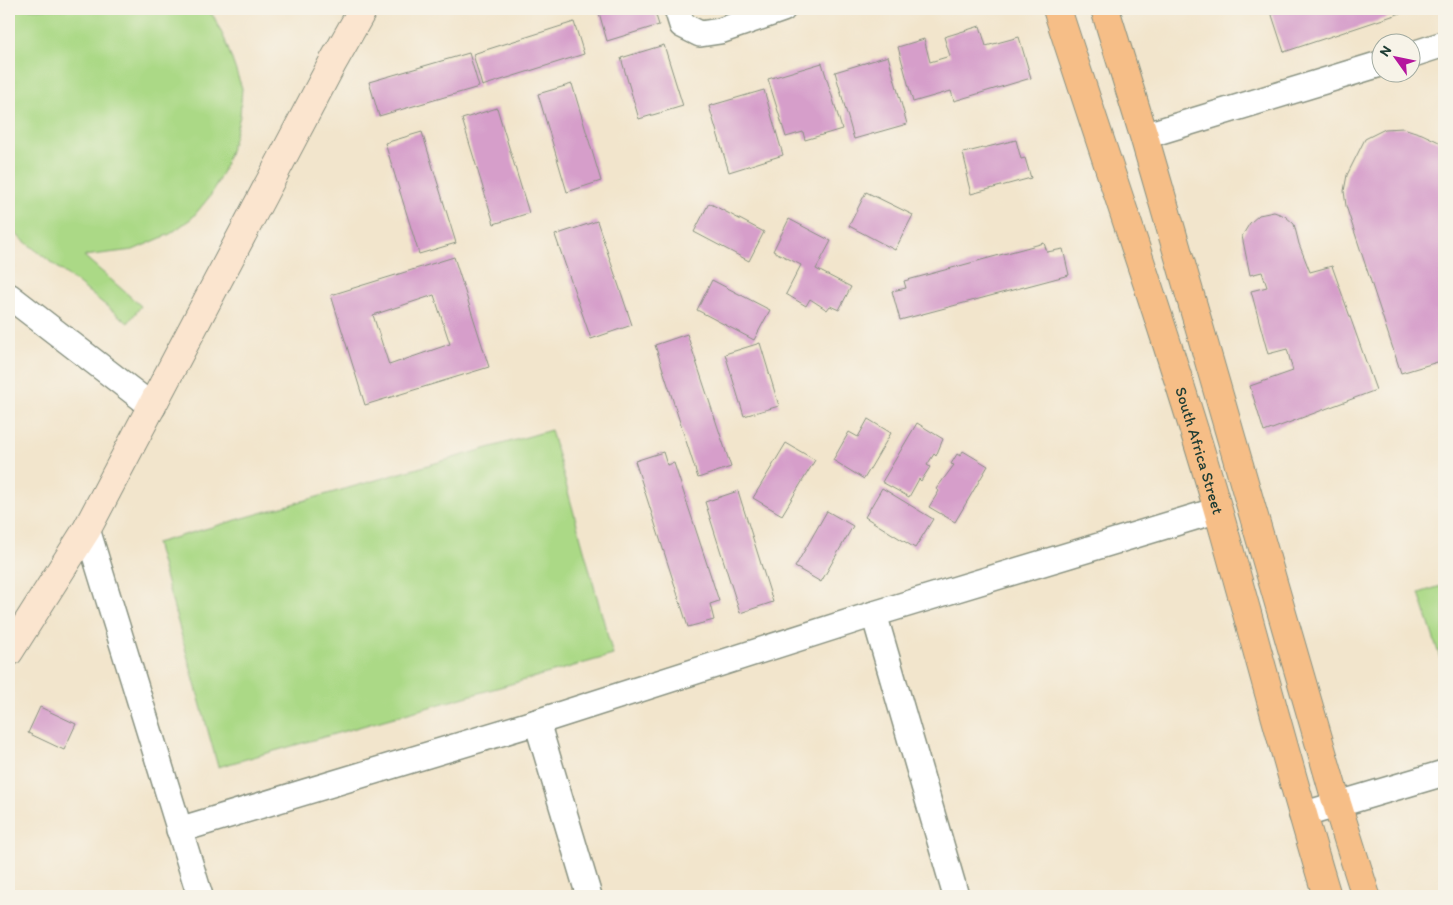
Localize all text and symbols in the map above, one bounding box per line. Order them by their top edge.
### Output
north arrow [1370,32,1420,82]
text: N [1376,43,1395,60]
street label: South Africa Street [1172,384,1228,516]

